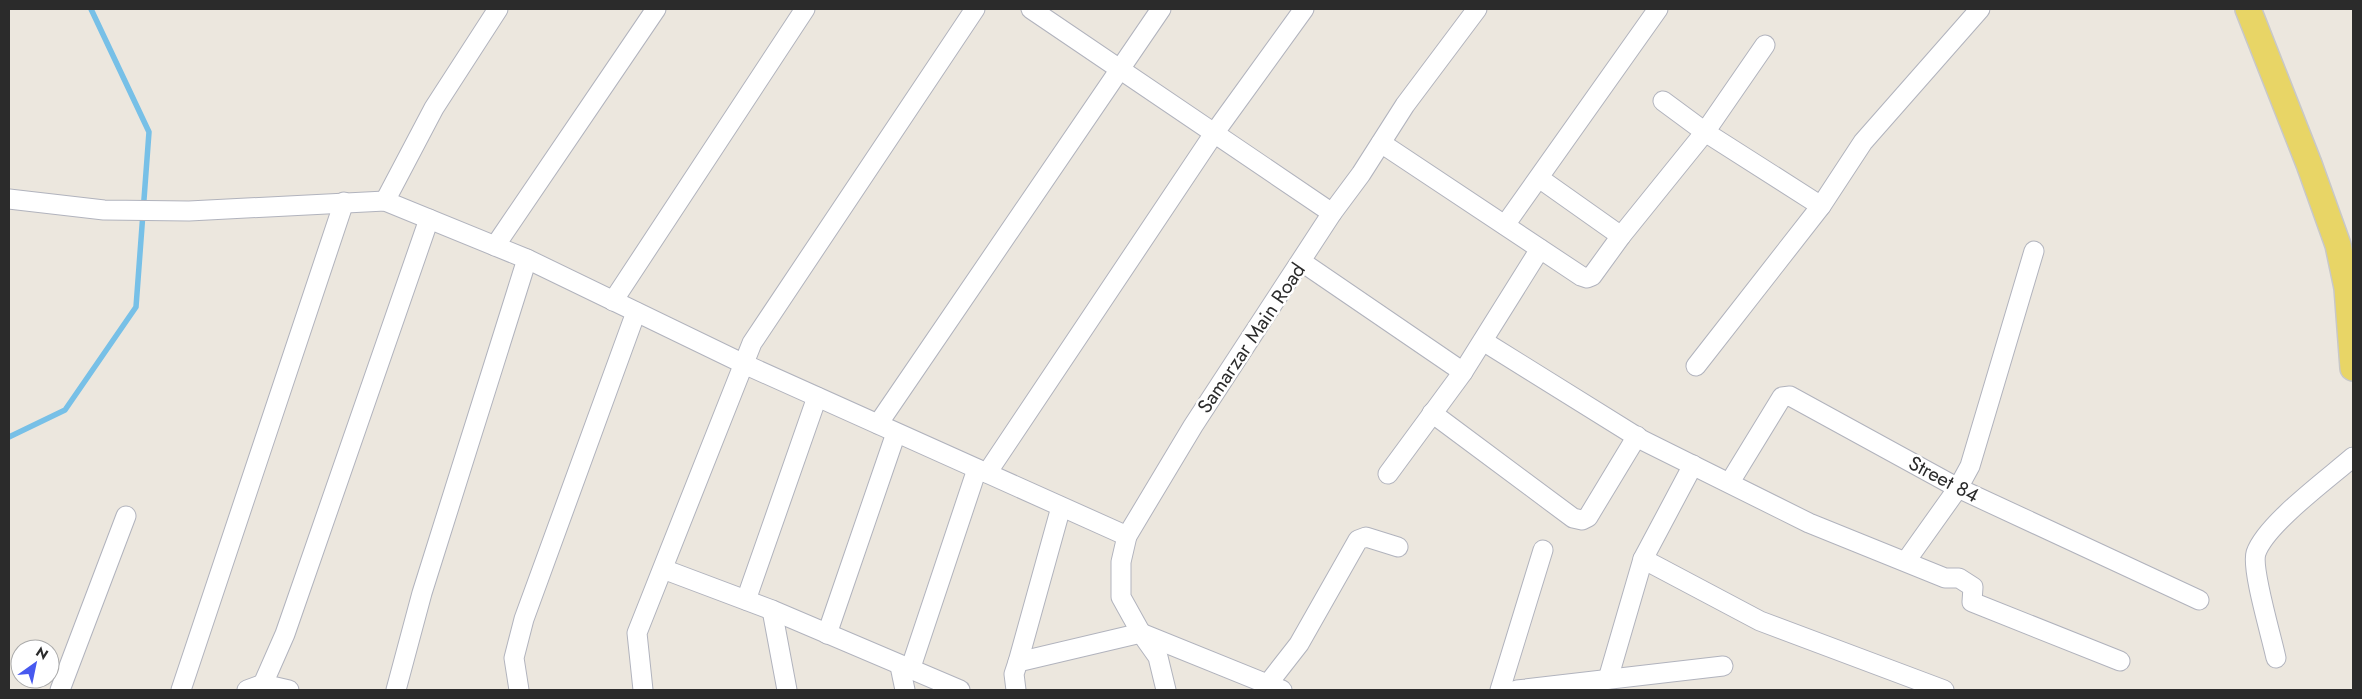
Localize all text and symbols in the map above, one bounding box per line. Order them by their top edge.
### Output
street label: Samarzar Main Road [1190,257,1313,419]
street label: Street 84 [1903,449,1985,510]
north arrow [10,639,60,689]
text: N [32,642,52,665]

